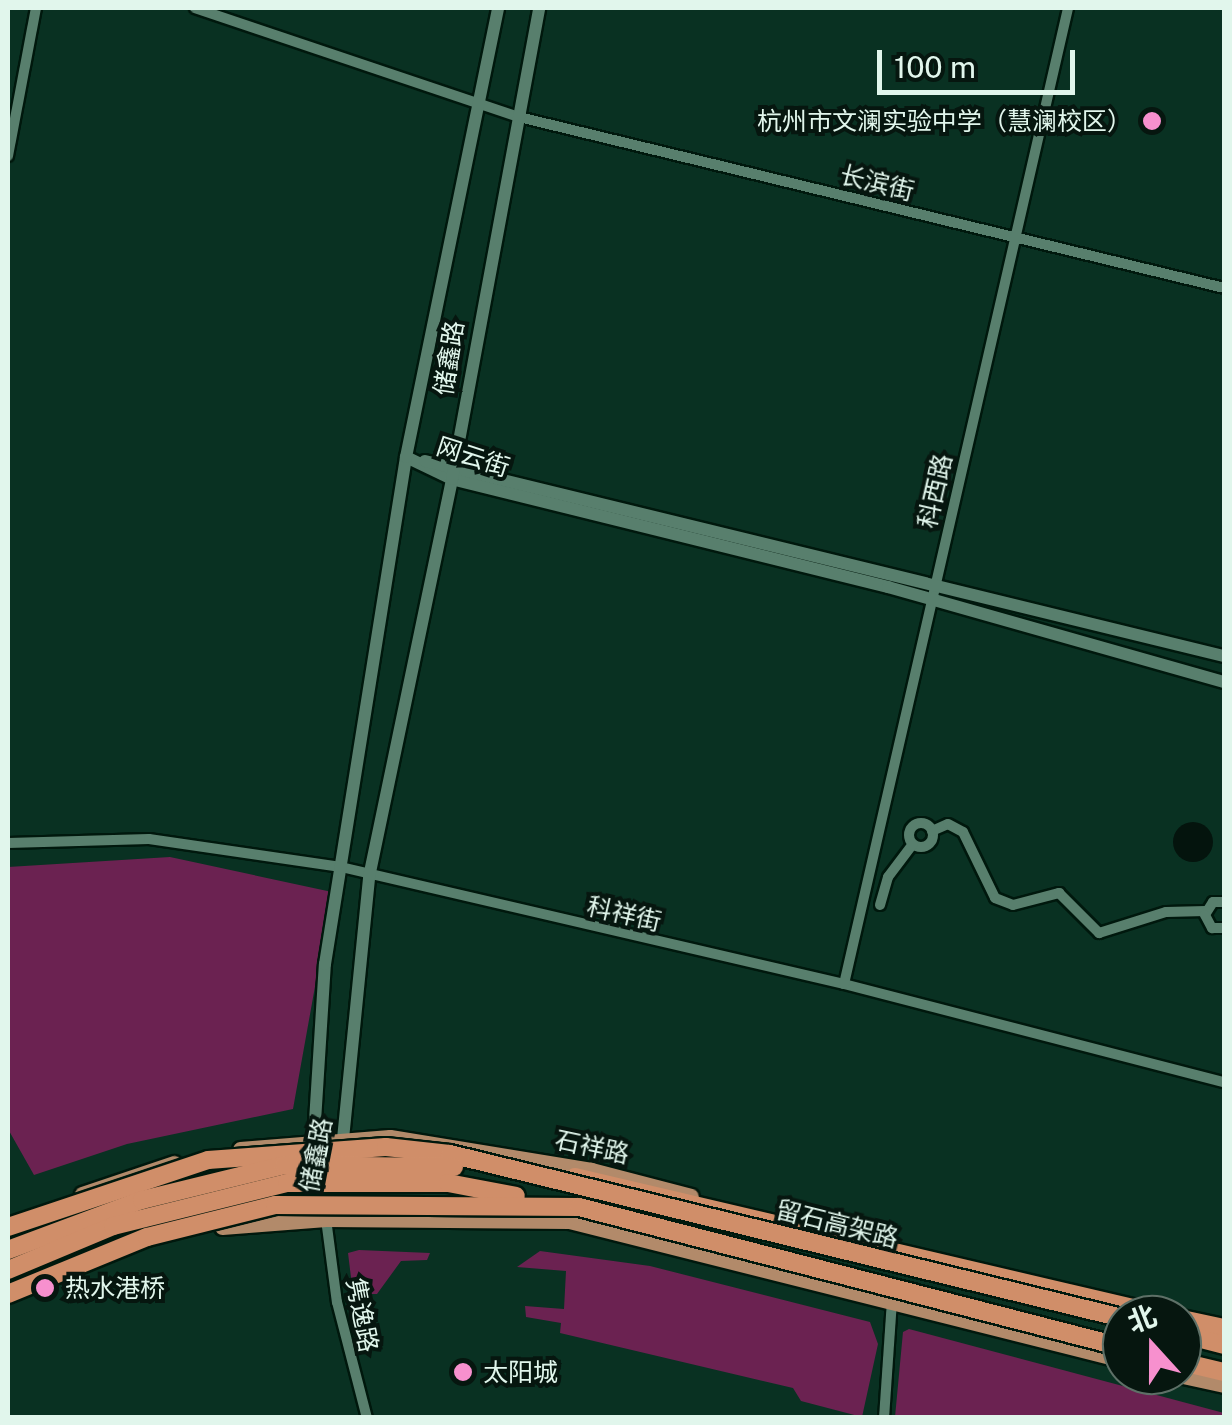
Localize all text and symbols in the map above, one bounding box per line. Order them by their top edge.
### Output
scale bar [882,30,1080,92]
text: 100 m [894,49,976,85]
place label: 杭州市文澜实验中学（慧澜校区） [757,106,1132,136]
marker: 杭州市文澜实验中学（慧澜校区） [1141,110,1163,132]
street label: 长滨街 [837,159,917,207]
street label: 储鑫路 [428,319,470,397]
street label: 网云街 [433,431,513,483]
street label: 科西路 [912,451,958,531]
street label: 科祥街 [584,891,664,937]
street label: 储鑫路 [294,1115,338,1195]
street label: 石祥路 [552,1125,632,1169]
street label: 留石高架路 [773,1194,901,1254]
place label: 热水港桥 [65,1273,165,1303]
street label: 隽逸路 [340,1275,384,1355]
marker: 热水港桥 [34,1277,56,1299]
north arrow [1102,1295,1202,1395]
text: 北 [1123,1298,1161,1339]
place label: 太阳城 [483,1357,558,1387]
marker: 太阳城 [452,1361,474,1383]

